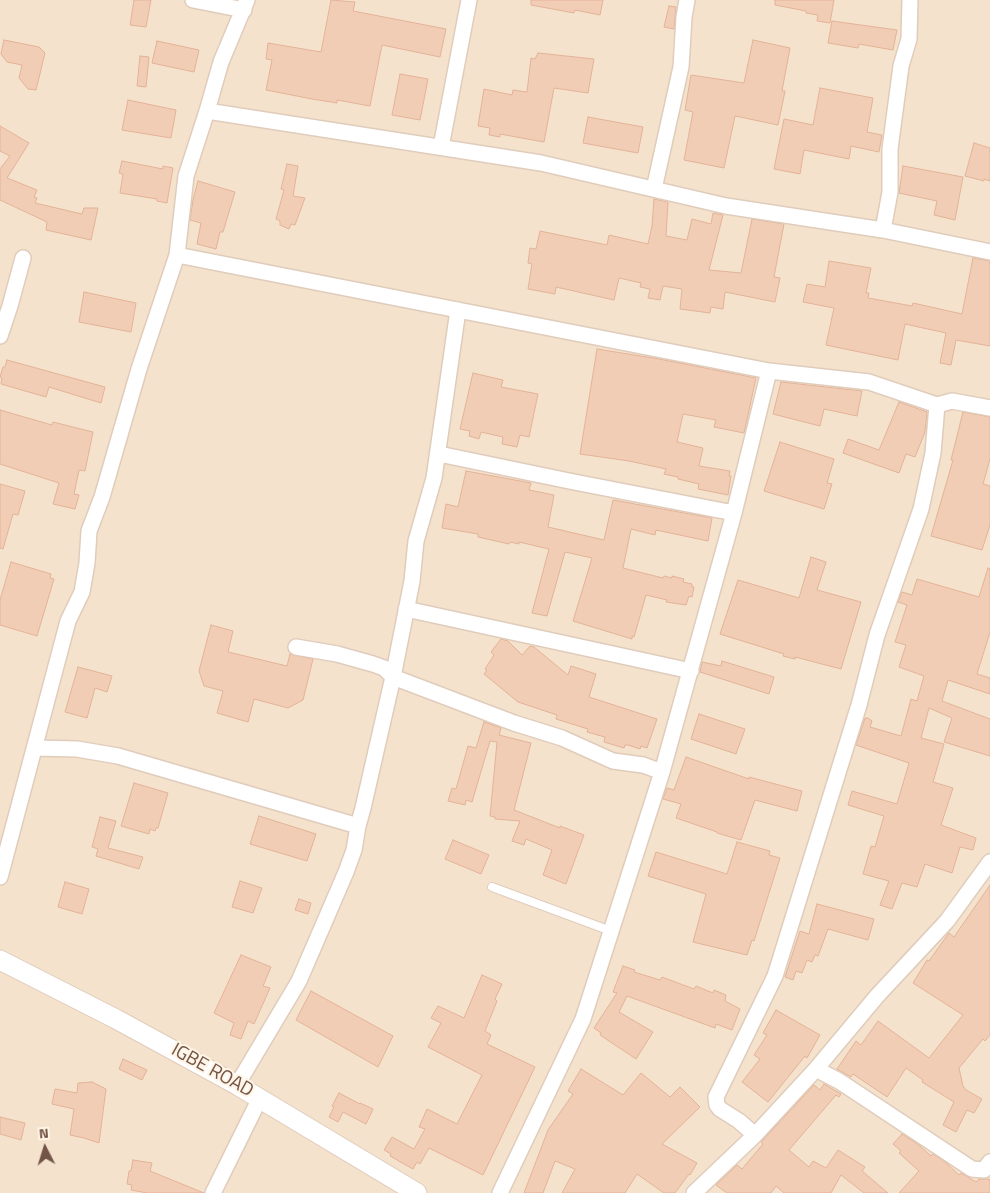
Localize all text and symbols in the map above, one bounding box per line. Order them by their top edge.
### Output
street label: IGBE ROAD [167,1039,257,1103]
text: N [38,1122,49,1143]
north arrow [20,1123,70,1173]

